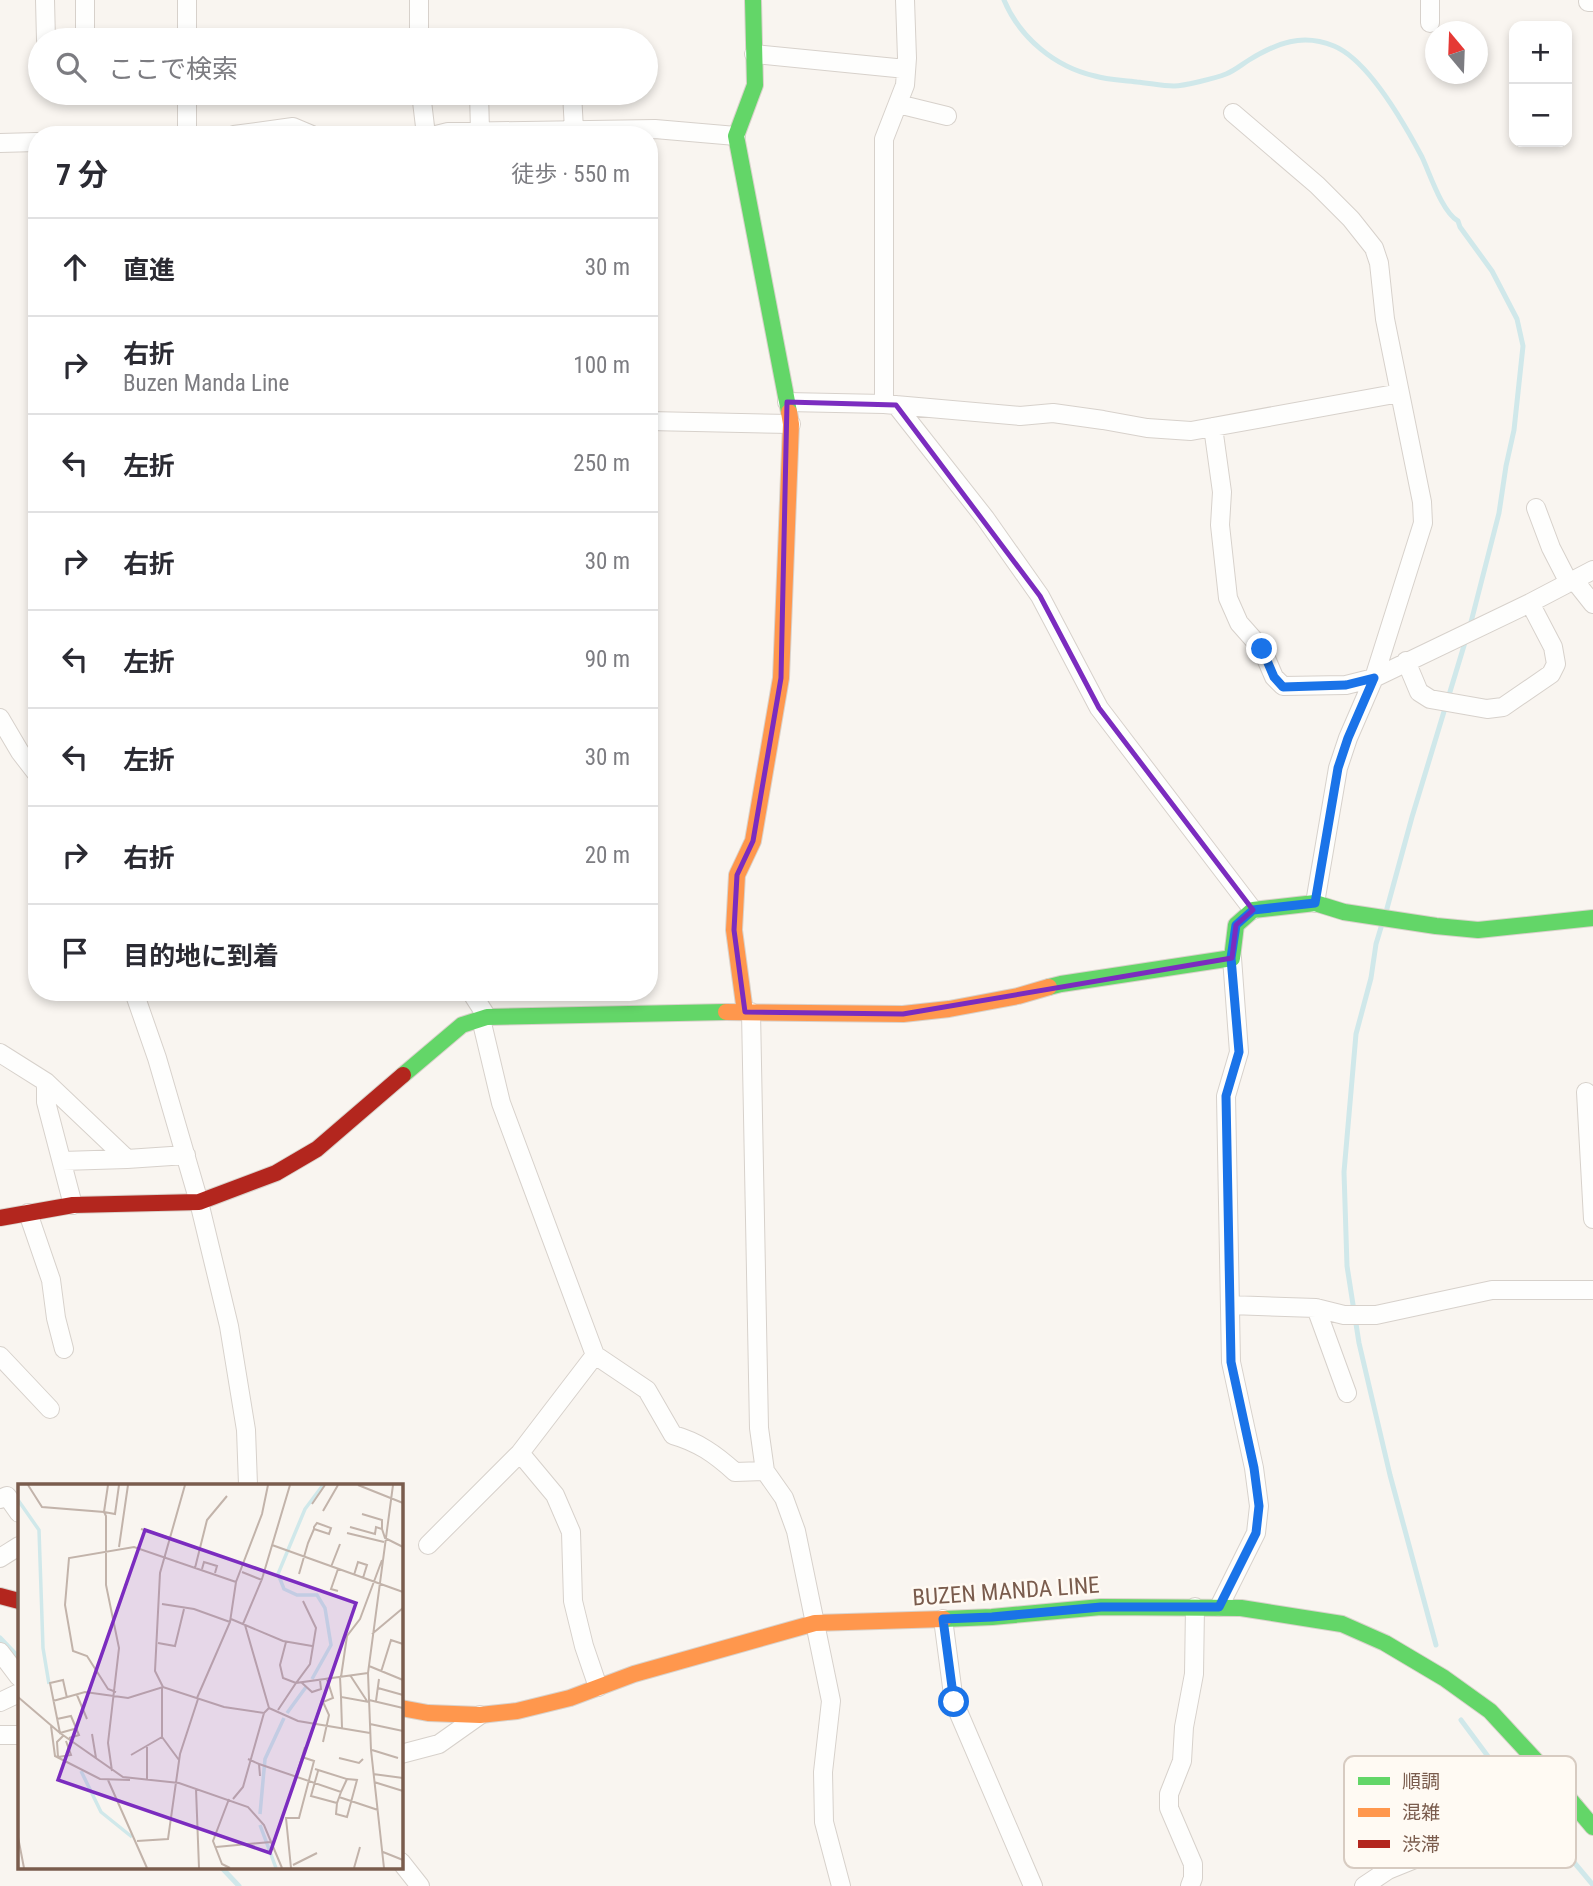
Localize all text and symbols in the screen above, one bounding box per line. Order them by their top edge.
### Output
north arrow [1425,21,1488,84]
map controls [1509,21,1572,147]
button: + [1509,21,1572,84]
search box [28,28,658,105]
icon: search [52,48,90,86]
text: ここで検索 [108,54,238,84]
button: − [1509,84,1572,147]
text: 7 分 [56,157,108,192]
text: 徒歩 · 550 m [511,161,630,188]
icon: ahead [56,248,94,286]
text: 30 m [585,254,630,281]
text: 直進 [123,255,175,285]
text: 右折 [123,339,175,369]
icon: right [56,346,94,384]
text: 100 m [573,352,630,379]
text: Buzen Manda Line [123,370,289,397]
icon: left [56,444,94,482]
text: 250 m [573,450,630,477]
text: 左折 [123,451,175,481]
icon: right [56,542,94,580]
text: 30 m [585,548,630,575]
text: 右折 [123,549,175,579]
route end [1246,633,1277,664]
icon: left [56,640,94,678]
text: 90 m [585,646,630,673]
text: 左折 [123,647,175,677]
icon: left [56,738,94,776]
text: 30 m [585,744,630,771]
text: 左折 [123,745,175,775]
icon: right [56,836,94,874]
text: 20 m [585,842,630,869]
text: 右折 [123,843,175,873]
icon: arrive [56,934,94,972]
text: 目的地に到着 [123,941,279,971]
inset map [18,1484,402,1868]
street label: BUZEN MANDA LINE [912,1571,1100,1612]
route start [938,1686,969,1717]
legend [1344,1756,1576,1868]
text: 順調 [1402,1770,1440,1793]
text: 混雑 [1402,1801,1440,1824]
text: 渋滞 [1402,1833,1440,1856]

